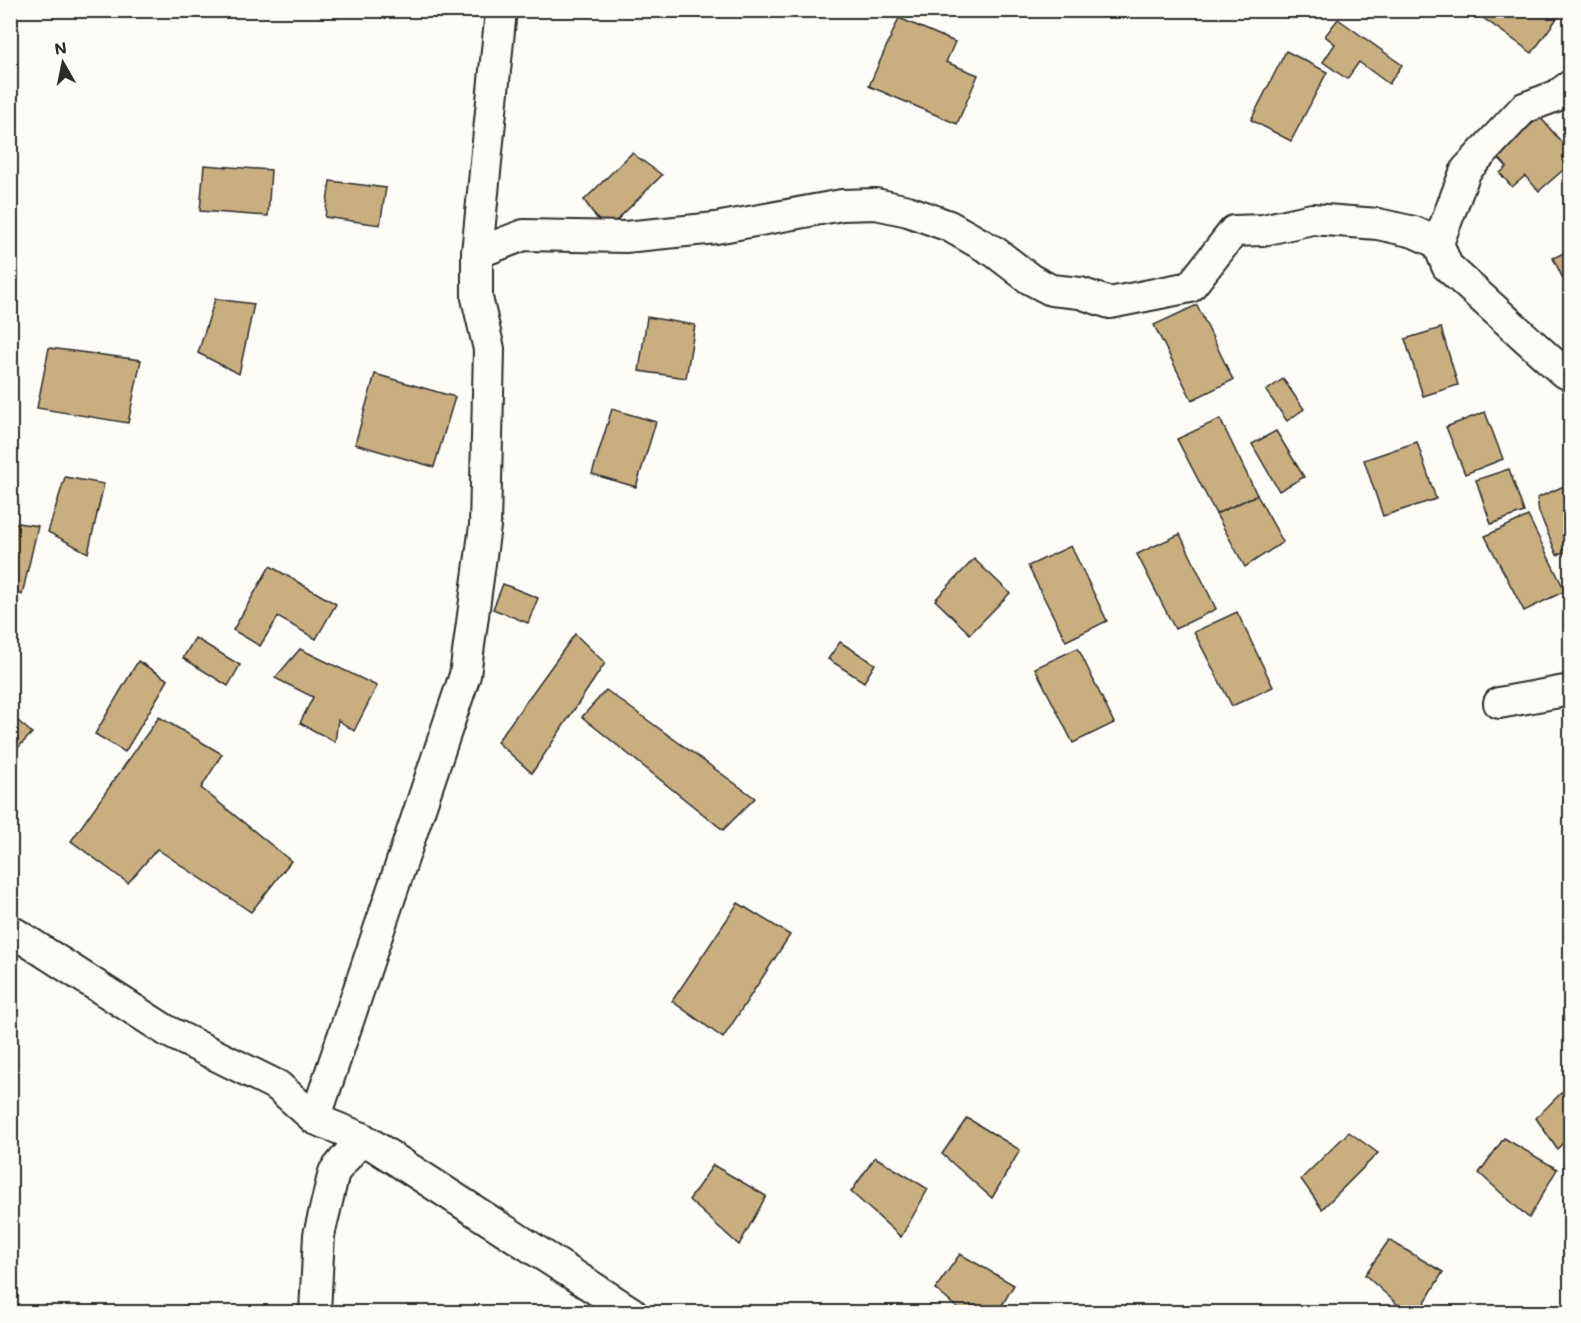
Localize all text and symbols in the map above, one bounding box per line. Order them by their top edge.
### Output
north arrow [33,33,93,93]
text: N [53,36,68,59]

